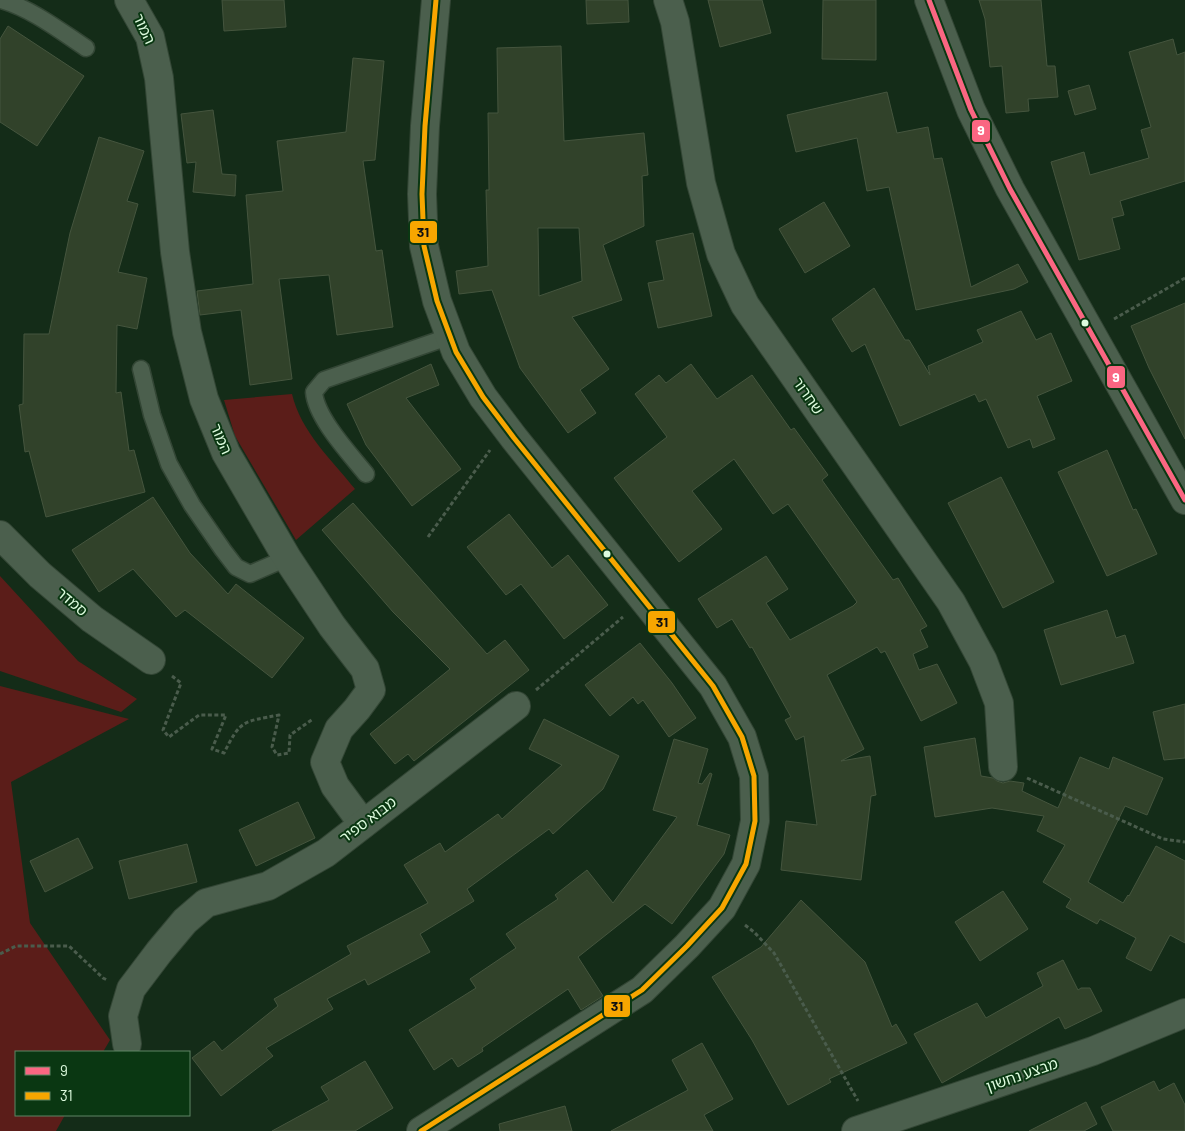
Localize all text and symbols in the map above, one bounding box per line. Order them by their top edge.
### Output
street label: המור [130,10,160,47]
line badge: 9 [971,119,991,143]
text: 9 [977,121,985,138]
line badge: 31 [409,220,438,244]
text: 31 [417,223,429,240]
unlabelled marker [1080,318,1090,328]
line badge: 9 [1106,365,1126,389]
text: 9 [1112,368,1120,385]
street label: שחרור [790,374,828,417]
street label: המור [207,421,236,457]
unlabelled marker [602,549,612,559]
street label: סמדר [53,583,92,619]
line badge: 31 [647,610,676,634]
text: 31 [656,613,668,630]
street label: מבוא ספיר [336,792,399,846]
line badge: 31 [603,994,631,1018]
text: 31 [611,997,623,1014]
legend [15,1051,190,1116]
street label: מבצע נחשון [983,1053,1060,1095]
text: 9 [60,1061,68,1079]
text: 31 [60,1086,73,1104]

